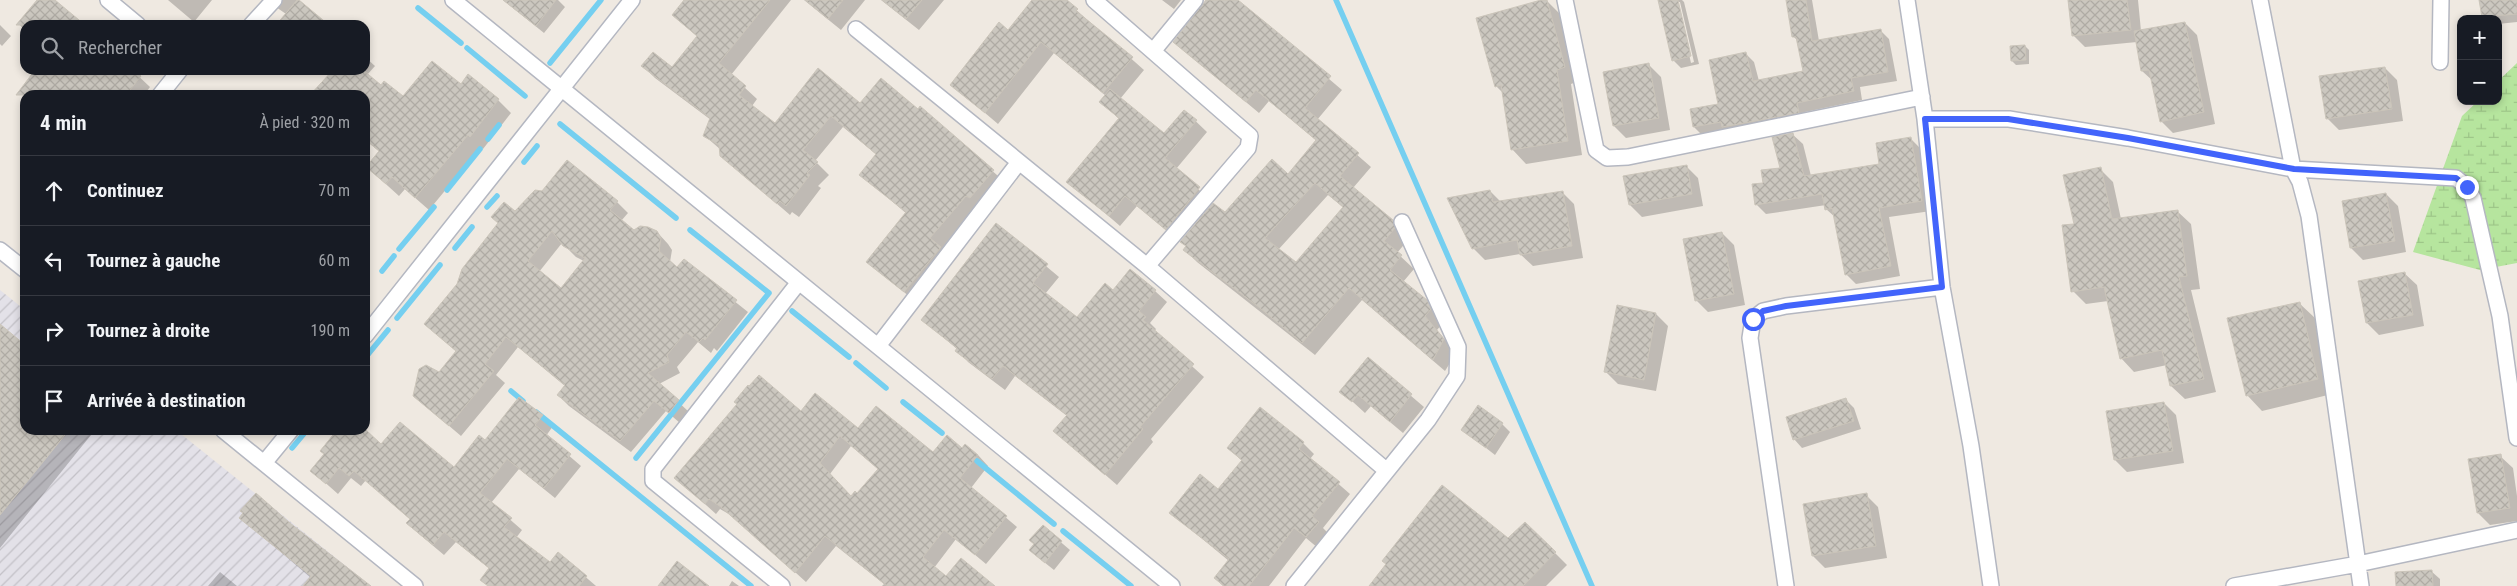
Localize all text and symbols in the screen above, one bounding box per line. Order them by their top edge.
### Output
map controls [2457,15,2502,105]
button: + [2457,15,2502,60]
search box [20,20,370,75]
icon: search [38,34,66,62]
text: Rechercher [78,36,162,59]
button: − [2457,60,2502,105]
text: 4 min [40,111,87,135]
text: À pied · 320 m [259,113,350,132]
route end [2456,176,2479,199]
icon: ahead [40,177,68,205]
text: Continuez [87,179,164,202]
text: 70 m [318,181,350,200]
icon: left [40,247,68,275]
text: Tournez à gauche [87,249,220,272]
text: 60 m [318,251,350,270]
route start [1742,308,1765,331]
icon: right [40,317,68,345]
text: Tournez à droite [87,319,210,342]
text: 190 m [311,321,350,340]
icon: arrive [40,387,68,415]
text: Arrivée à destination [87,389,246,412]

